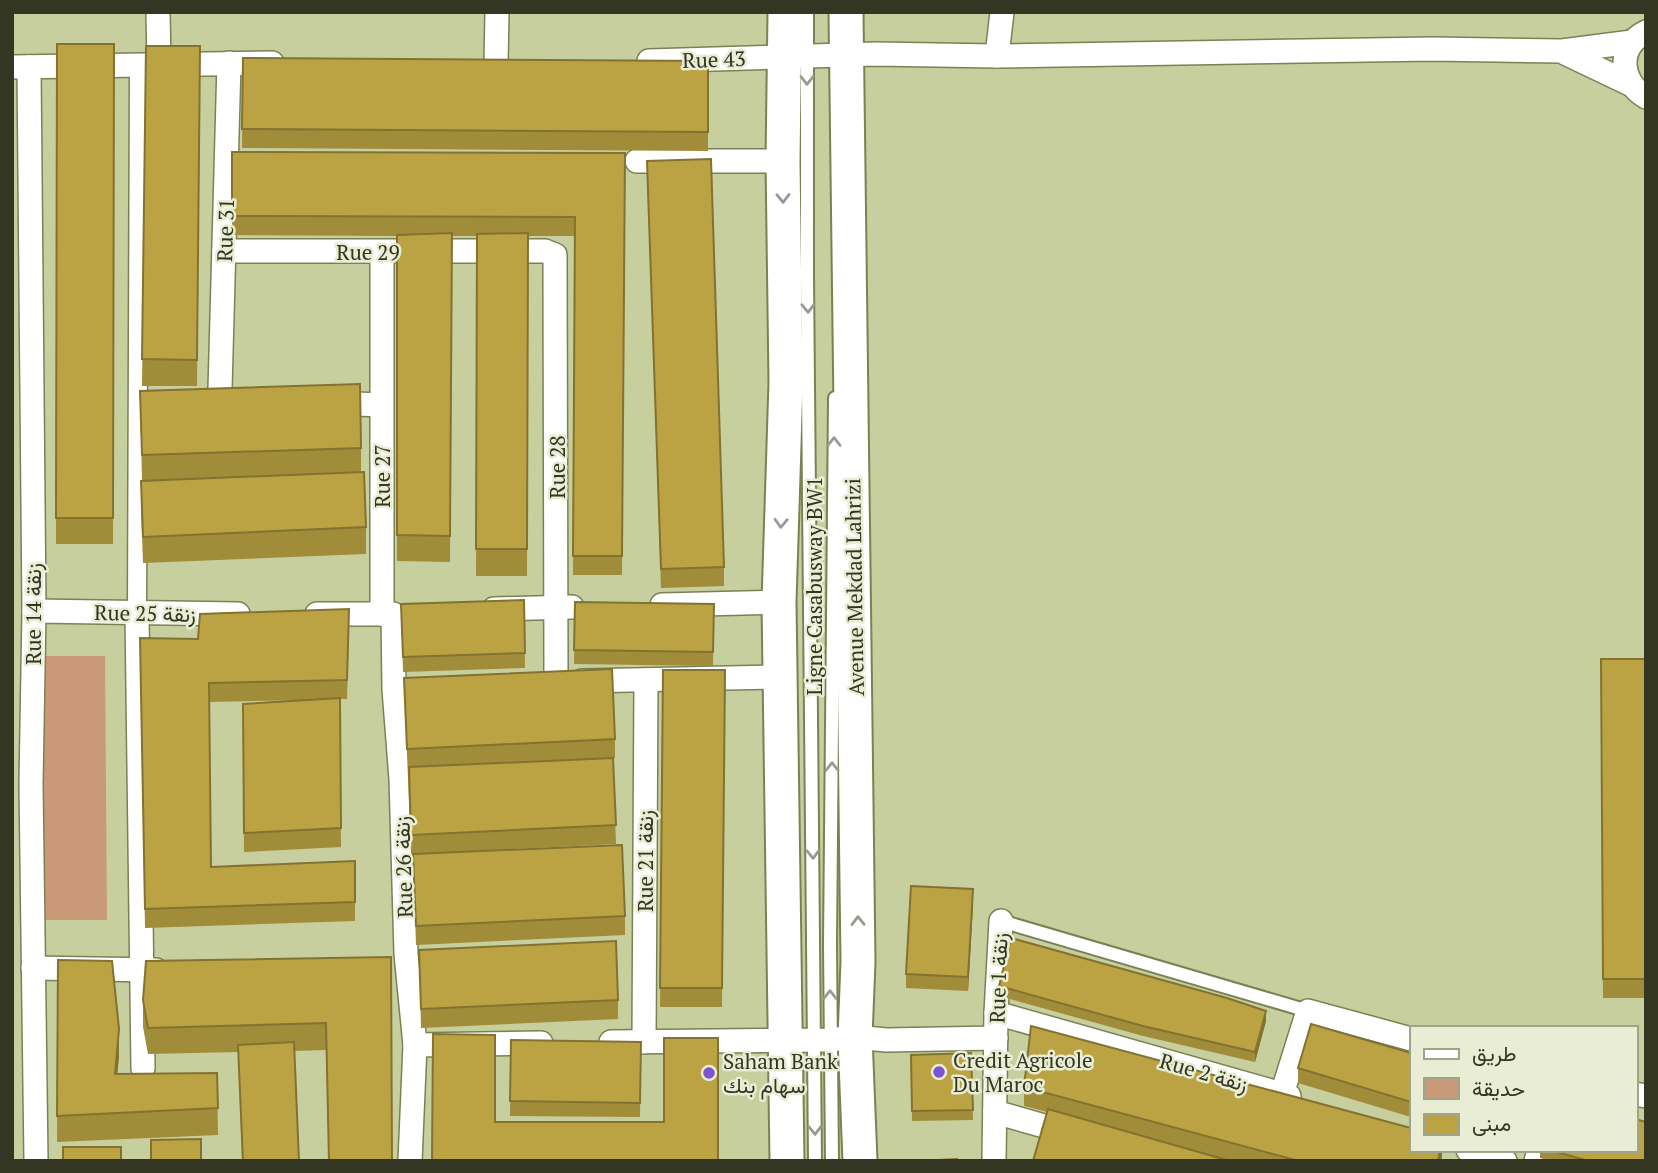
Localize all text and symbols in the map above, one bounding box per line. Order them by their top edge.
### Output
street label: Rue 43 [682,44,746,74]
one-way arrow [799,76,815,86]
one-way arrow [776,193,791,204]
street label: Rue 31 [210,198,240,262]
street label: Rue 29 [336,238,400,266]
one-way arrow [800,303,815,314]
street label: Rue 28 [543,435,571,499]
one-way arrow [826,436,842,446]
street label: Rue 27 [368,444,396,508]
street label: Ligne Casabusway BW1 [800,477,828,695]
street label: Avenue Mekdad Lahrizi [838,478,870,696]
one-way arrow [774,518,789,529]
street label: Rue 14 زنقة [19,563,47,665]
street label: Rue 25 زنقة [94,598,196,628]
one-way arrow [824,761,839,772]
street label: Rue 21 زنقة [631,810,659,912]
street label: Rue 26 زنقة [387,816,419,918]
one-way arrow [805,849,820,860]
one-way arrow [850,915,866,926]
street label: Rue 1 زنقة [982,932,1014,1024]
one-way arrow [822,989,838,999]
legend [1410,1026,1637,1152]
text: طريق [1472,1039,1517,1067]
place label: Credit Agricole Du Maroc [953,1046,1093,1098]
street label: Rue 2 زنقة [1157,1046,1251,1098]
place label: Saham Bank سهام بنك [723,1047,838,1100]
marker: Credit Agricole Du Maroc [931,1064,947,1080]
marker: Saham Bank سهام بنك [701,1065,717,1081]
text: حديقة [1472,1074,1525,1102]
text: مبنى [1472,1109,1511,1137]
one-way arrow [807,1126,823,1136]

